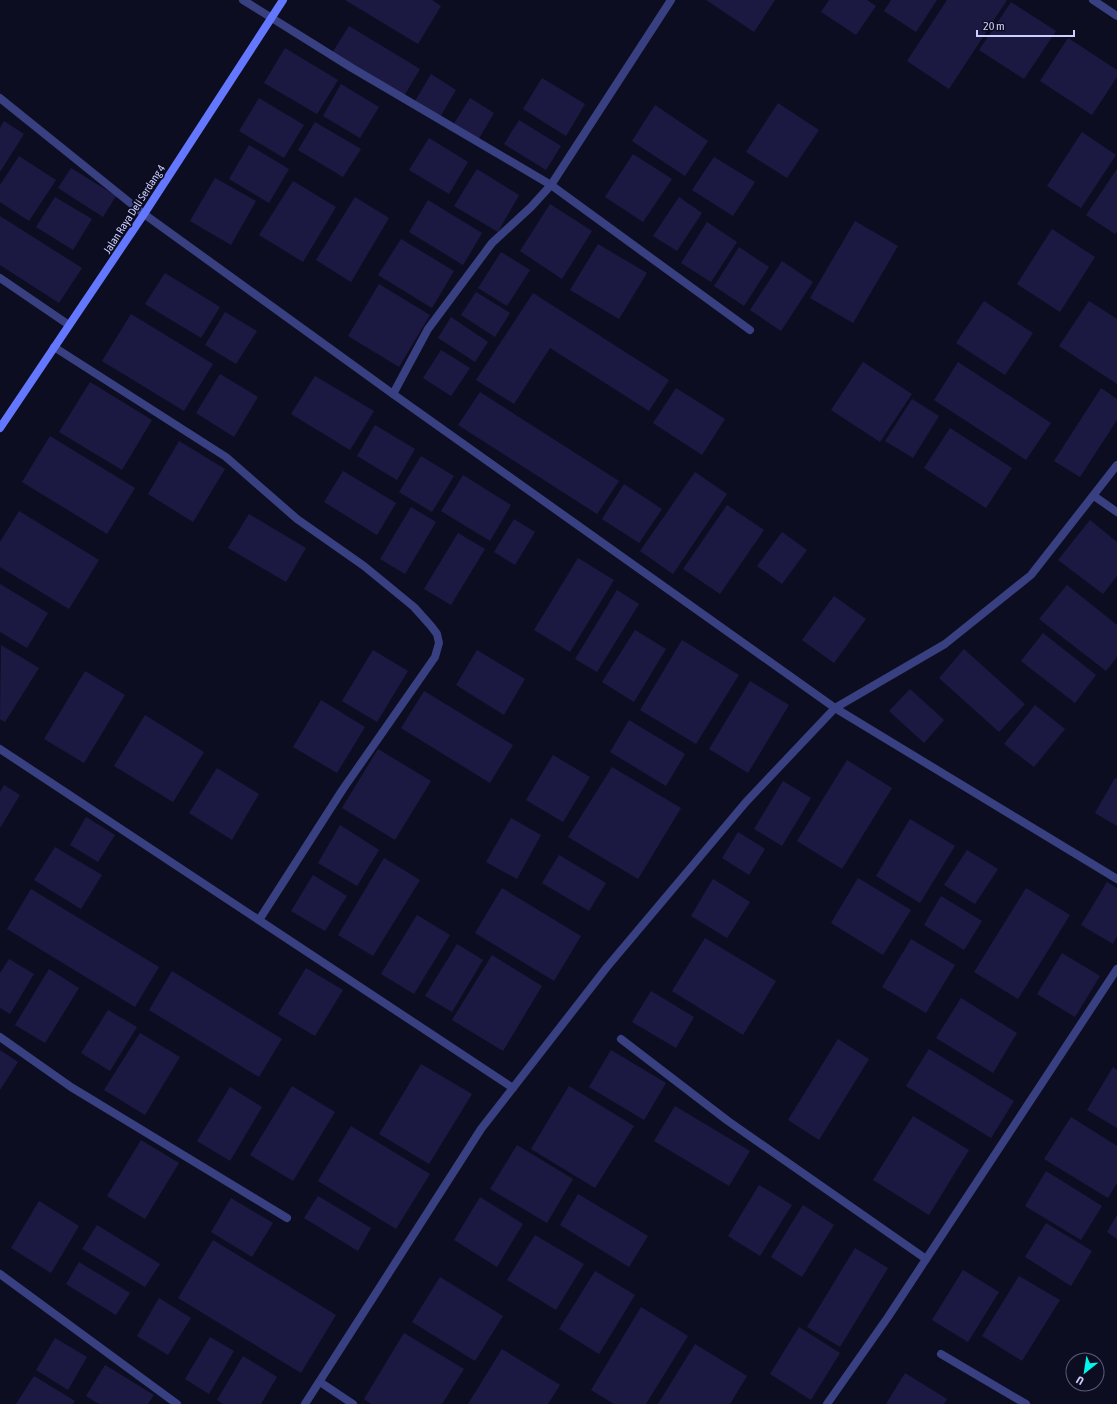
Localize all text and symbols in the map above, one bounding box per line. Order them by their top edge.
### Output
scale bar [977,12,1074,38]
text: 20 m [983,19,1005,33]
street label: Jalan Raya Deli Serdang 4 [101,162,167,256]
north arrow [1065,1352,1105,1392]
text: U [1074,1374,1086,1387]

